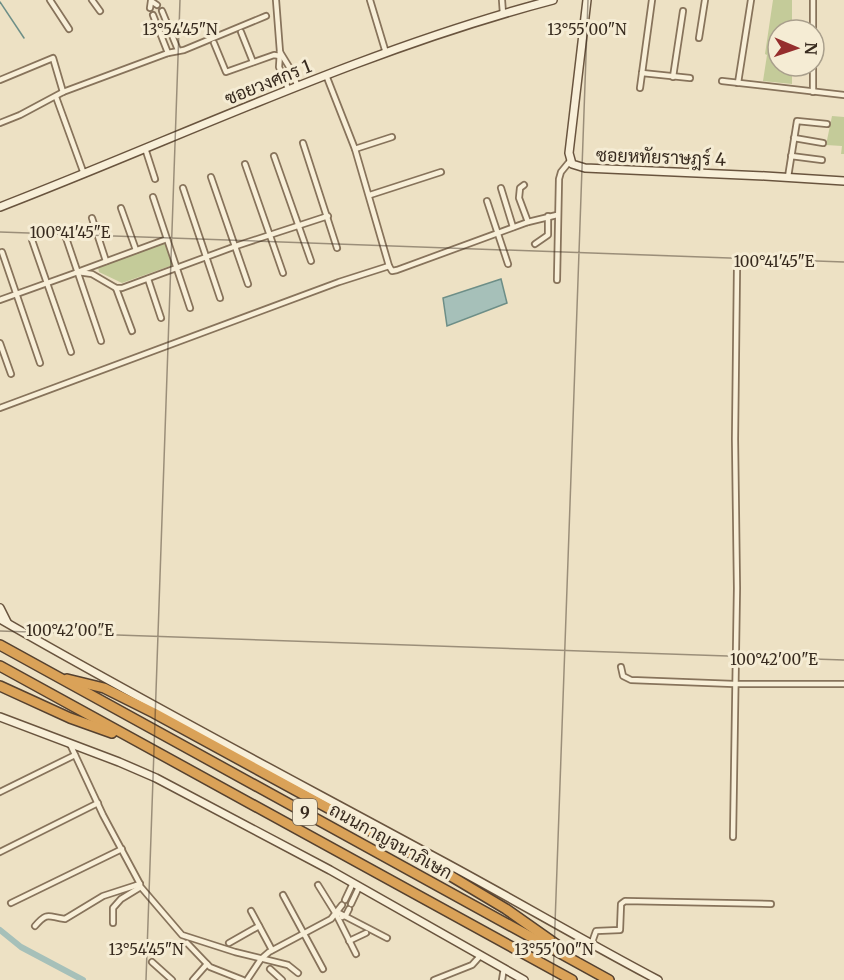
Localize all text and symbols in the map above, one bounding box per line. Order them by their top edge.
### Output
north arrow [766,18,826,78]
text: 13°54'45"N [142,20,218,39]
text: 13°55'00"N [547,20,627,39]
text: N [801,42,821,56]
street label: ซอยวงศกร 1 [221,54,315,110]
street label: ซอยหทัยราษฎร์ 4 [595,142,727,172]
text: 100°41'45"E [30,223,111,242]
text: 100°41'45"E [734,252,815,271]
text: 100°42'00"E [26,621,114,640]
text: 100°42'00"E [730,650,818,669]
street label: ถนนกาญจนาภิเษก [326,798,456,884]
road number: 9 [293,799,317,825]
text: 13°54'45"N [108,940,184,959]
text: 13°55'00"N [514,940,594,959]

